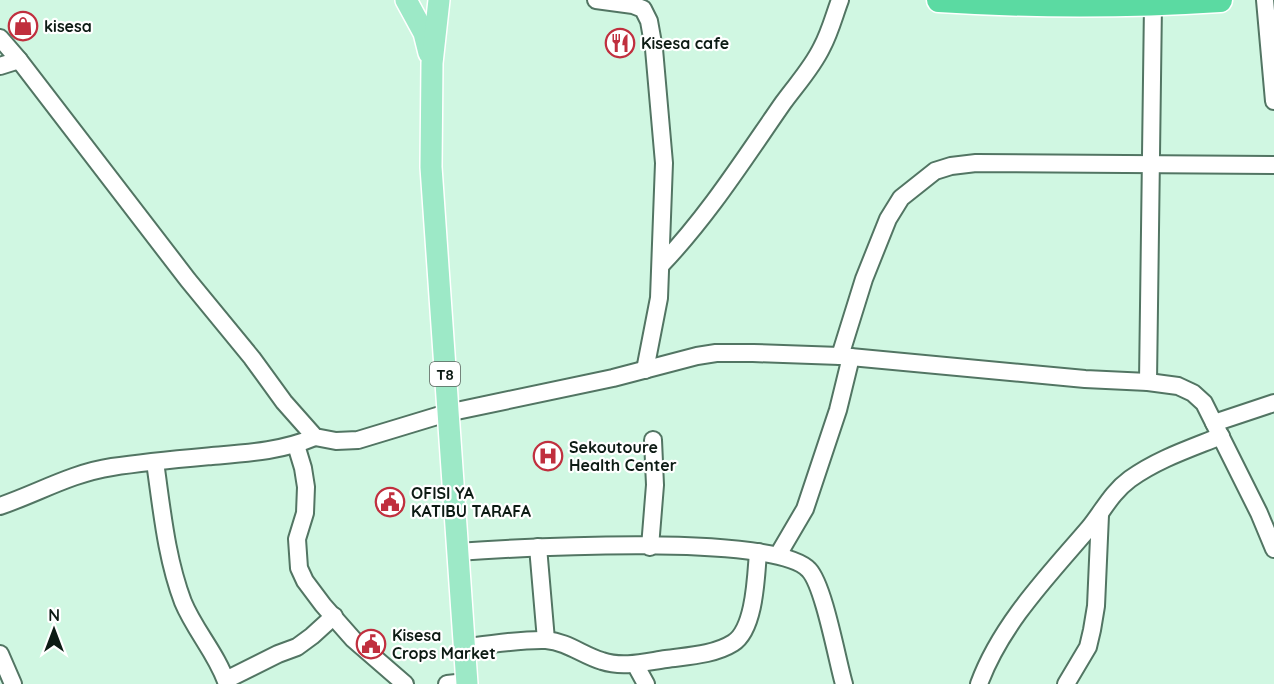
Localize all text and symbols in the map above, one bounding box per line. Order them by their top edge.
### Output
shop icon: kisesa [7,10,39,42]
place label: kisesa [44,16,92,36]
restaurant icon: Kisesa cafe [604,27,636,59]
place label: Kisesa cafe [641,33,729,53]
road number: T8 [430,362,460,386]
place label: Sekoutoure Health Center [569,437,677,475]
hospital icon: Sekoutoure Health Center [532,440,564,472]
place label: OFISI YA KATIBU TARAFA [411,483,532,521]
public building icon: OFISI YA KATIBU TARAFA [374,486,406,518]
north arrow [24,600,84,660]
text: N [48,605,60,625]
place label: Kisesa Crops Market [392,625,496,663]
public building icon: Kisesa Crops Market [355,628,387,660]

